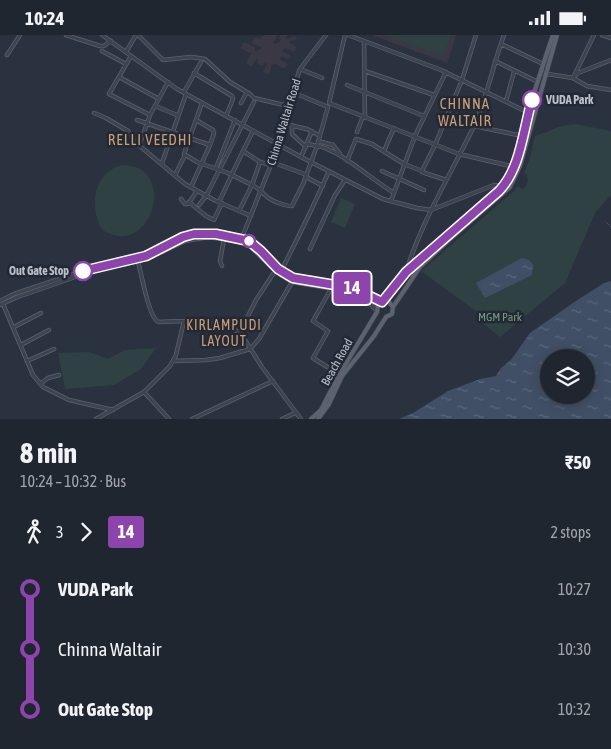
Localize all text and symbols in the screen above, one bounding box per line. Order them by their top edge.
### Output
text: 10:24 [25,7,64,29]
street label: Chinna Waltair Road [264,77,304,167]
marker: VUDA Park [522,90,542,110]
place label: VUDA Park [545,93,594,107]
district label: CHINNA WALTAIR [438,95,492,129]
district label: RELLI VEEDHI [108,131,192,148]
unlabelled marker [242,234,256,248]
marker: Out Gate Stop [73,261,93,281]
place label: Out Gate Stop [9,264,69,278]
line badge: 14 [330,272,374,304]
text: 14 [344,277,360,298]
park label: MGM Park [478,310,523,324]
district label: KIRLAMPUDI LAYOUT [186,317,262,349]
street label: Beach Road [318,336,356,388]
map controls [540,349,595,404]
button: layers [540,349,595,404]
text: 8 min [20,437,77,469]
text: ₹50 [565,451,591,473]
text: 10:24 – 10:32 · Bus [20,472,126,490]
icon: walk [20,518,48,546]
icon: forward [72,518,100,546]
text: 14 [118,521,134,542]
text: 3 [56,523,64,541]
text: 2 stops [550,523,591,541]
text: VUDA Park [58,578,133,600]
text: 10:27 [558,580,591,598]
text: Chinna Waltair [58,638,161,660]
text: 10:30 [558,640,591,658]
text: Out Gate Stop [58,698,153,720]
text: 10:32 [558,700,591,718]

